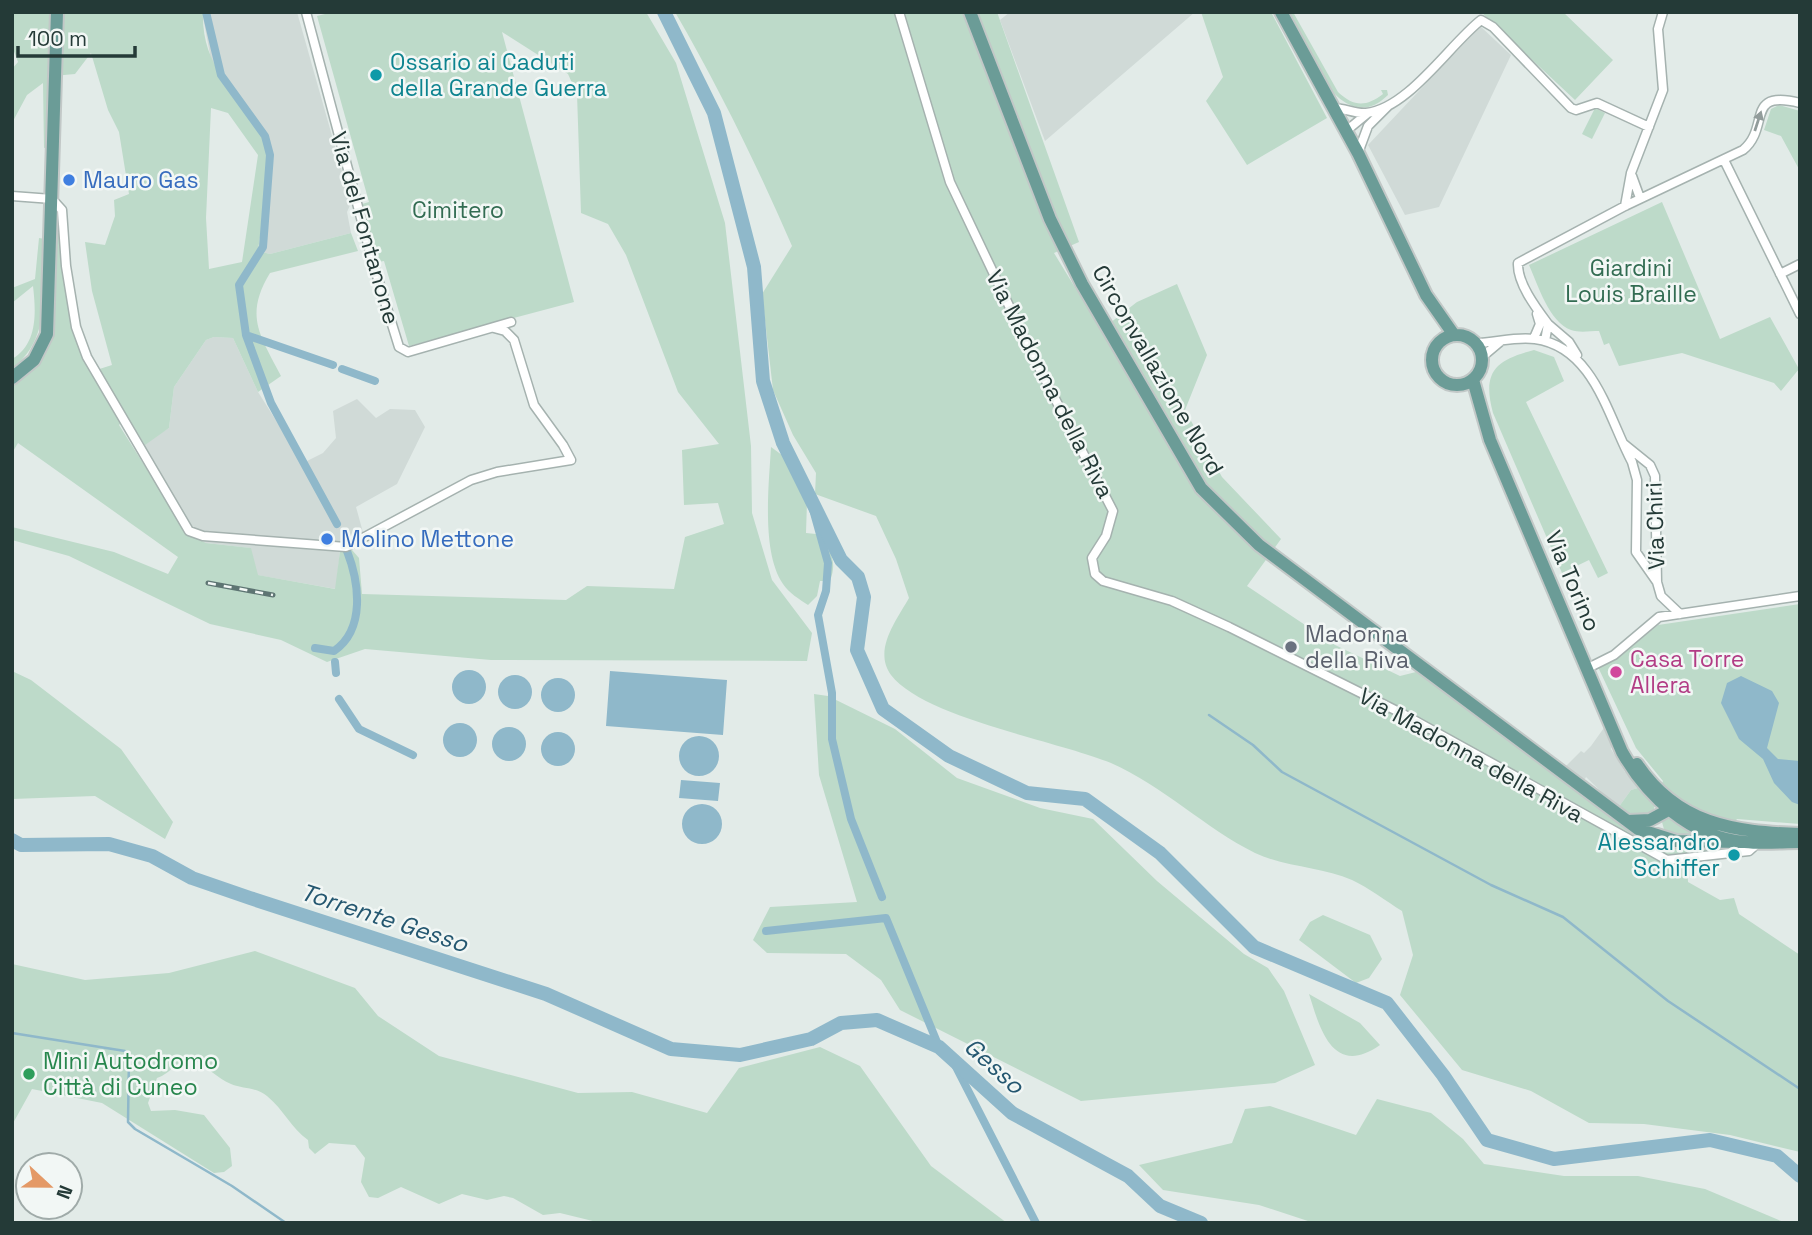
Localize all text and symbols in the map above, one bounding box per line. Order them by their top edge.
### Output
scale bar [18,14,135,58]
text: 100 m [28,25,87,52]
place label: Ossario ai Caduti della Grande Guerra [390,47,607,103]
marker: Ossario ai Caduti della Grande Guerra [368,67,384,83]
one-way arrow [1753,111,1764,132]
street label: Via del Fontanone [323,128,407,328]
place label: Mauro Gas [83,165,199,195]
marker: Mauro Gas [61,172,77,188]
park label: Cimitero [412,195,504,225]
park label: Giardini Louis Braille [1565,253,1697,309]
street label: Circonvallazione Nord [1085,259,1231,481]
street label: Via Madonna della Riva [979,265,1121,503]
street label: Via Chiri [1638,482,1672,570]
place label: Molino Mettone [341,524,514,554]
street label: Via Torino [1538,526,1608,636]
marker: Molino Mettone [319,531,335,547]
place label: Madonna della Riva [1305,619,1409,675]
marker: Madonna della Riva [1283,639,1299,655]
place label: Casa Torre Allera [1630,644,1744,700]
marker: Casa Torre Allera [1608,664,1624,680]
street label: Via Madonna della Riva [1353,681,1589,829]
place label: Alessandro Schiffer [1598,827,1720,883]
marker: Alessandro Schiffer [1726,847,1742,863]
water label: Torrente Gesso [297,876,473,960]
water label: Gesso [958,1031,1032,1101]
place label: Mini Autodromo Città di Cuneo [43,1046,218,1102]
marker: Mini Autodromo Città di Cuneo [21,1066,37,1082]
north arrow [14,1151,84,1221]
text: N [50,1182,78,1203]

